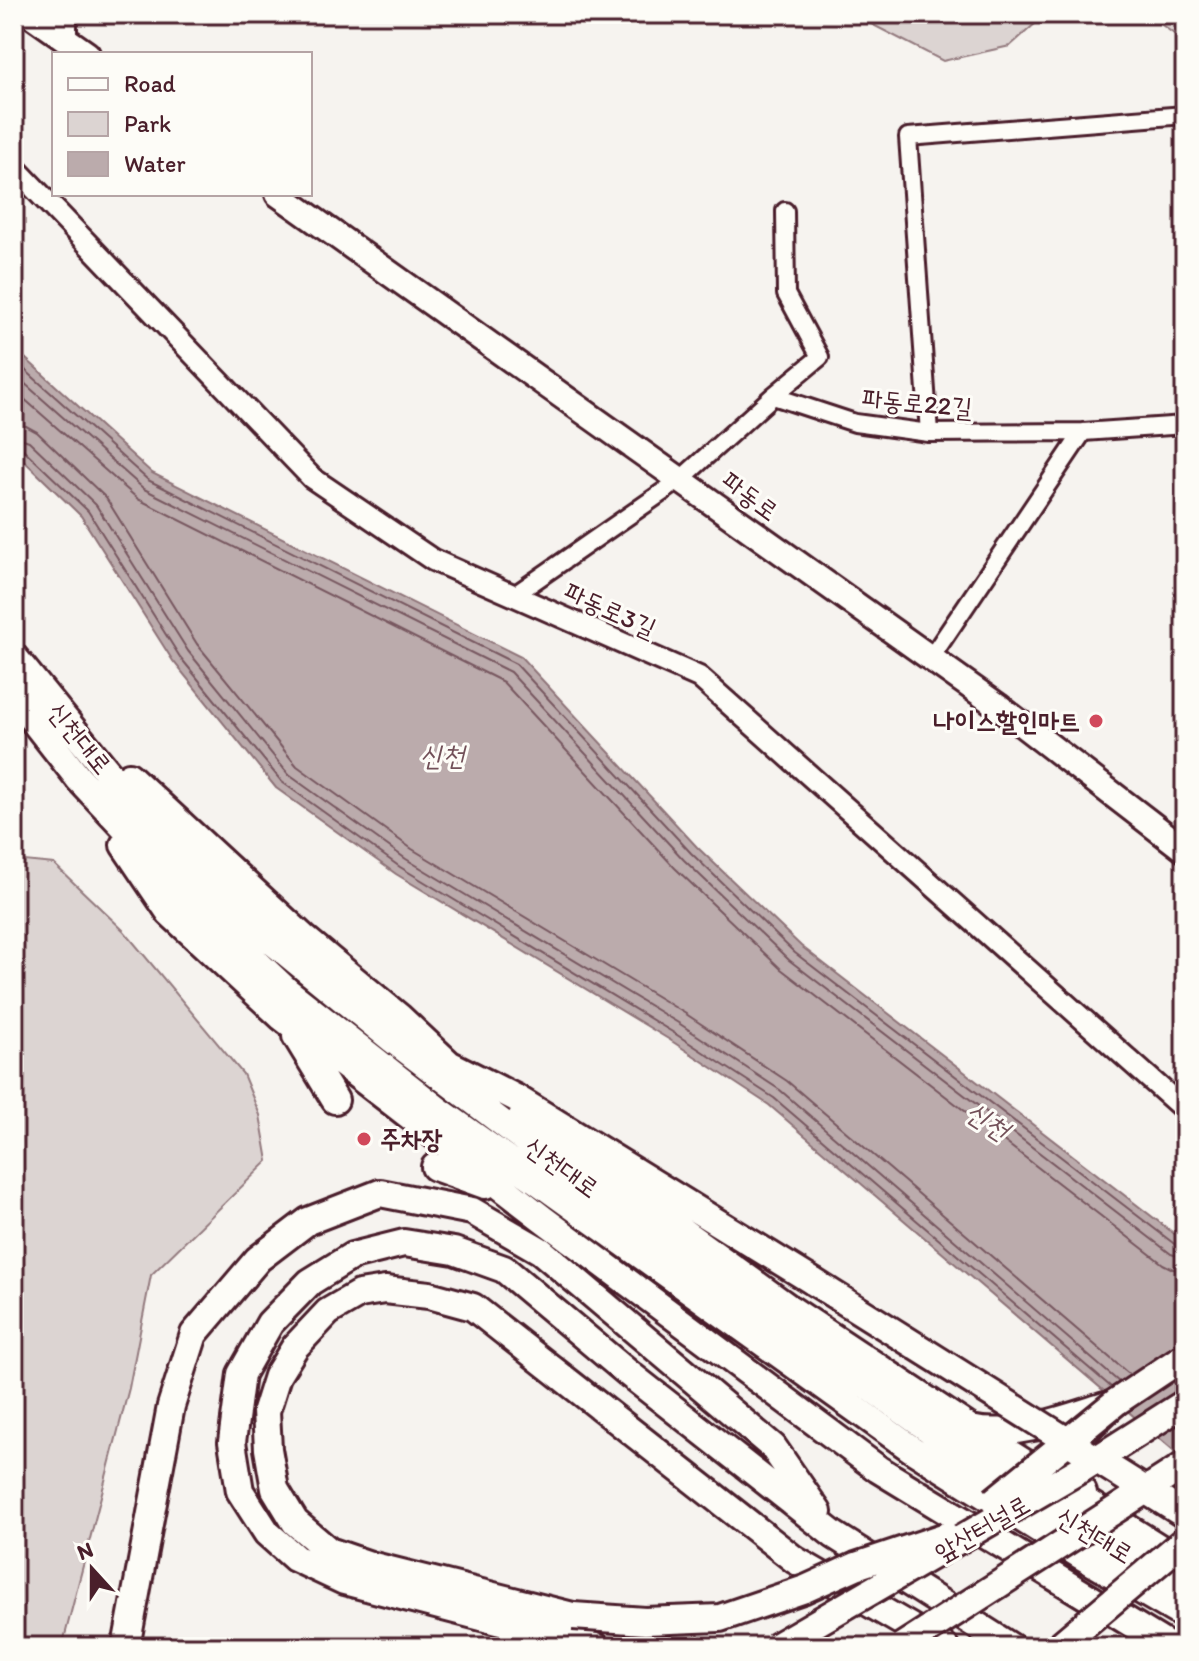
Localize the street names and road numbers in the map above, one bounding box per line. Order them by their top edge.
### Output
street label: 파동로22길 [860,382,974,424]
street label: 파동로 [715,465,785,527]
street label: 파동로3길 [559,575,661,645]
street label: 신천대로 [41,695,119,781]
street label: 신천대로 [519,1129,605,1205]
street label: 앞산터널로 [929,1488,1035,1568]
street label: 신천대로 [1051,1500,1139,1570]

